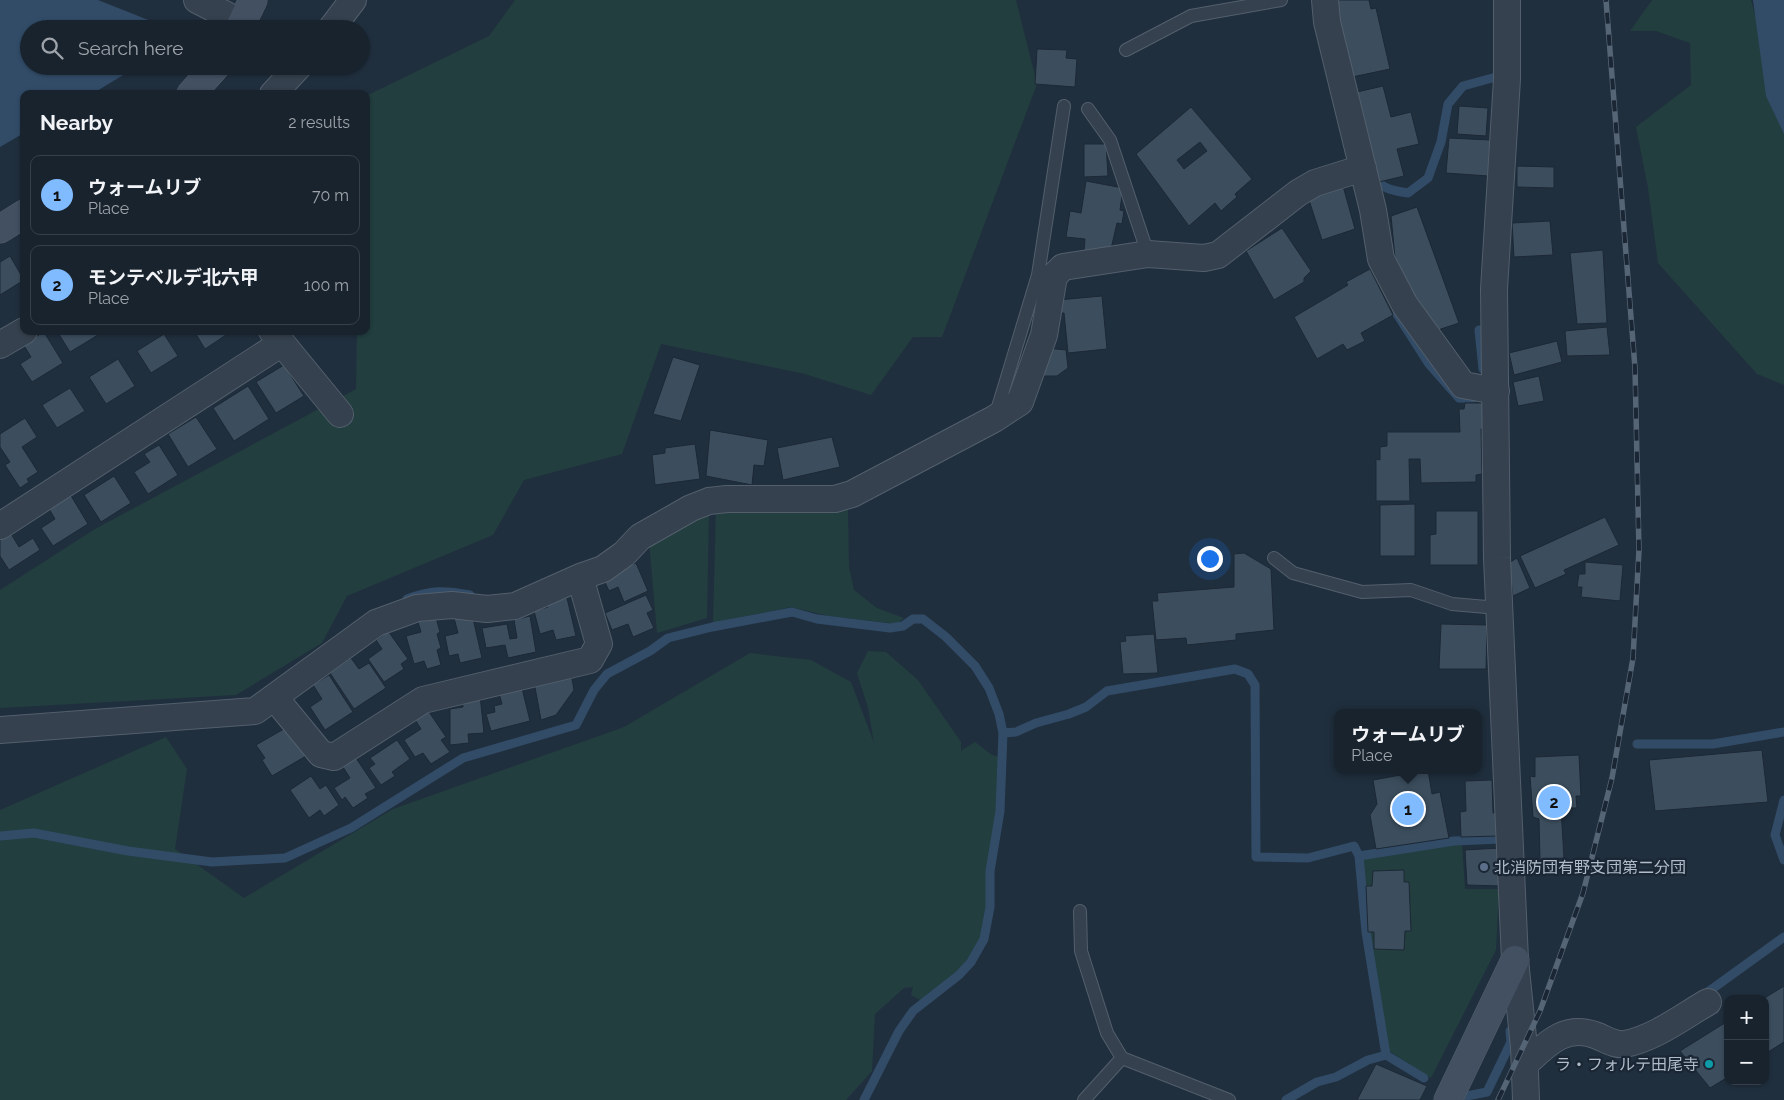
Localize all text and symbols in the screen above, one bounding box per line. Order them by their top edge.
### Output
search box [20,20,370,75]
icon: search [38,34,66,62]
text: Search here [78,37,184,59]
text: Nearby [40,110,113,135]
text: 2 results [288,113,350,132]
text: ウォームリブ [88,176,201,198]
text: 1 [53,186,61,205]
text: 70 m [312,186,349,205]
text: Place [88,199,129,218]
text: モンテベルデ北六甲 [88,266,259,288]
text: 2 [52,276,62,295]
text: 100 m [304,276,349,295]
text: Place [88,289,129,308]
your location [1197,546,1223,572]
popup [1334,709,1482,774]
text: ウォームリブ [1351,723,1465,745]
text: Place [1351,746,1392,765]
pin: 2 [1538,783,1570,821]
pin: 1 [1392,790,1424,828]
place label: 北消防団有野支団第二分団 [1494,858,1686,877]
marker: 北消防団有野支団第二分団 [1478,861,1490,873]
map controls [1724,995,1769,1085]
button: + [1724,995,1769,1040]
button: − [1724,1040,1769,1085]
place label: ラ・フォルテ田尾寺 [1555,1055,1699,1074]
marker: ラ・フォルテ田尾寺 [1703,1058,1715,1070]

